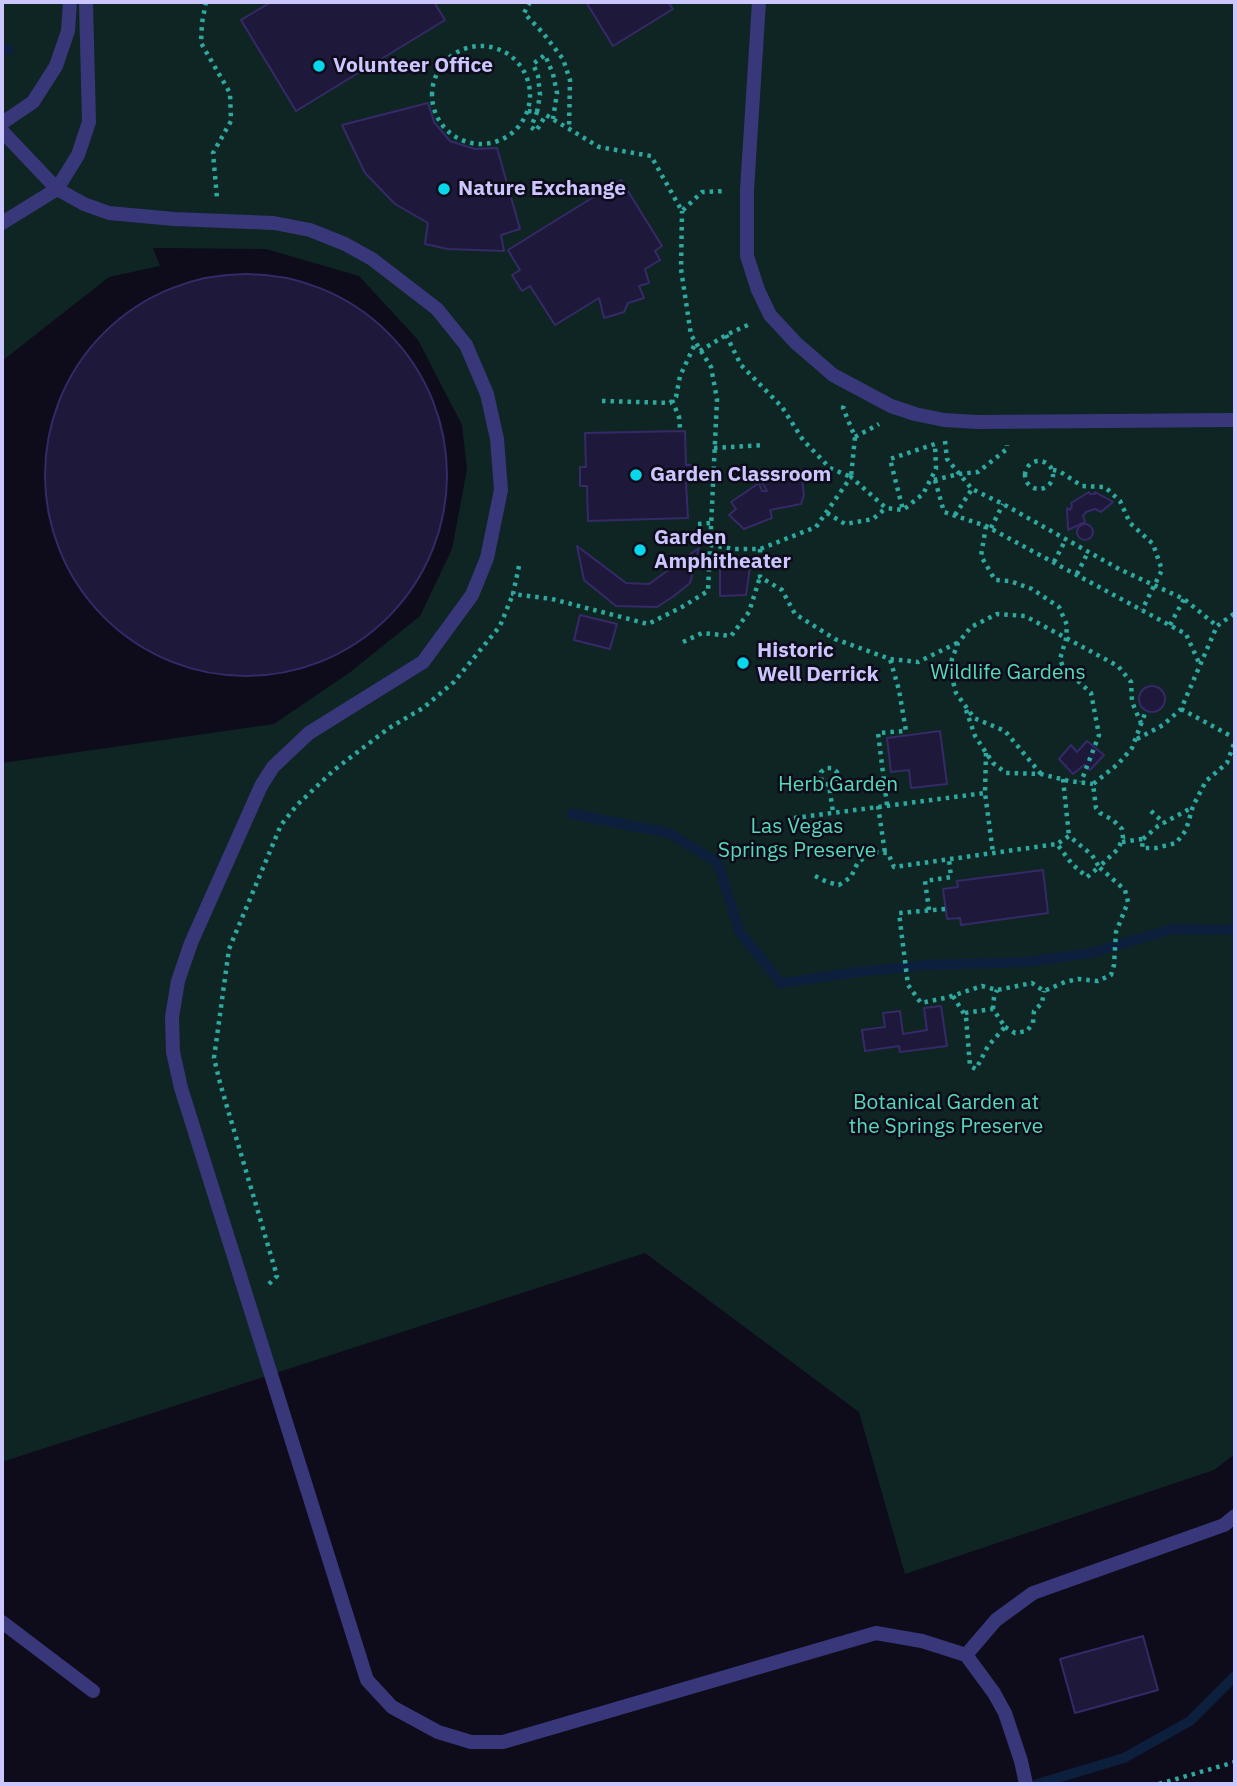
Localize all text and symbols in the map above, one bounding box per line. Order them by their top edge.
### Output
place label: Volunteer Office [333,53,493,79]
marker: Volunteer Office [311,58,327,74]
place label: Nature Exchange [458,176,626,202]
marker: Nature Exchange [436,181,452,197]
place label: Garden Classroom [650,462,831,488]
marker: Garden Classroom [628,467,644,483]
place label: Garden Amphitheater [654,525,791,575]
marker: Garden Amphitheater [632,542,648,558]
place label: Historic Well Derrick [757,638,879,688]
marker: Historic Well Derrick [735,655,751,671]
park label: Wildlife Gardens [930,660,1086,686]
park label: Herb Garden [778,772,898,798]
park label: Las Vegas Springs Preserve [718,814,876,864]
park label: Botanical Garden at the Springs Preserve [849,1090,1043,1140]

